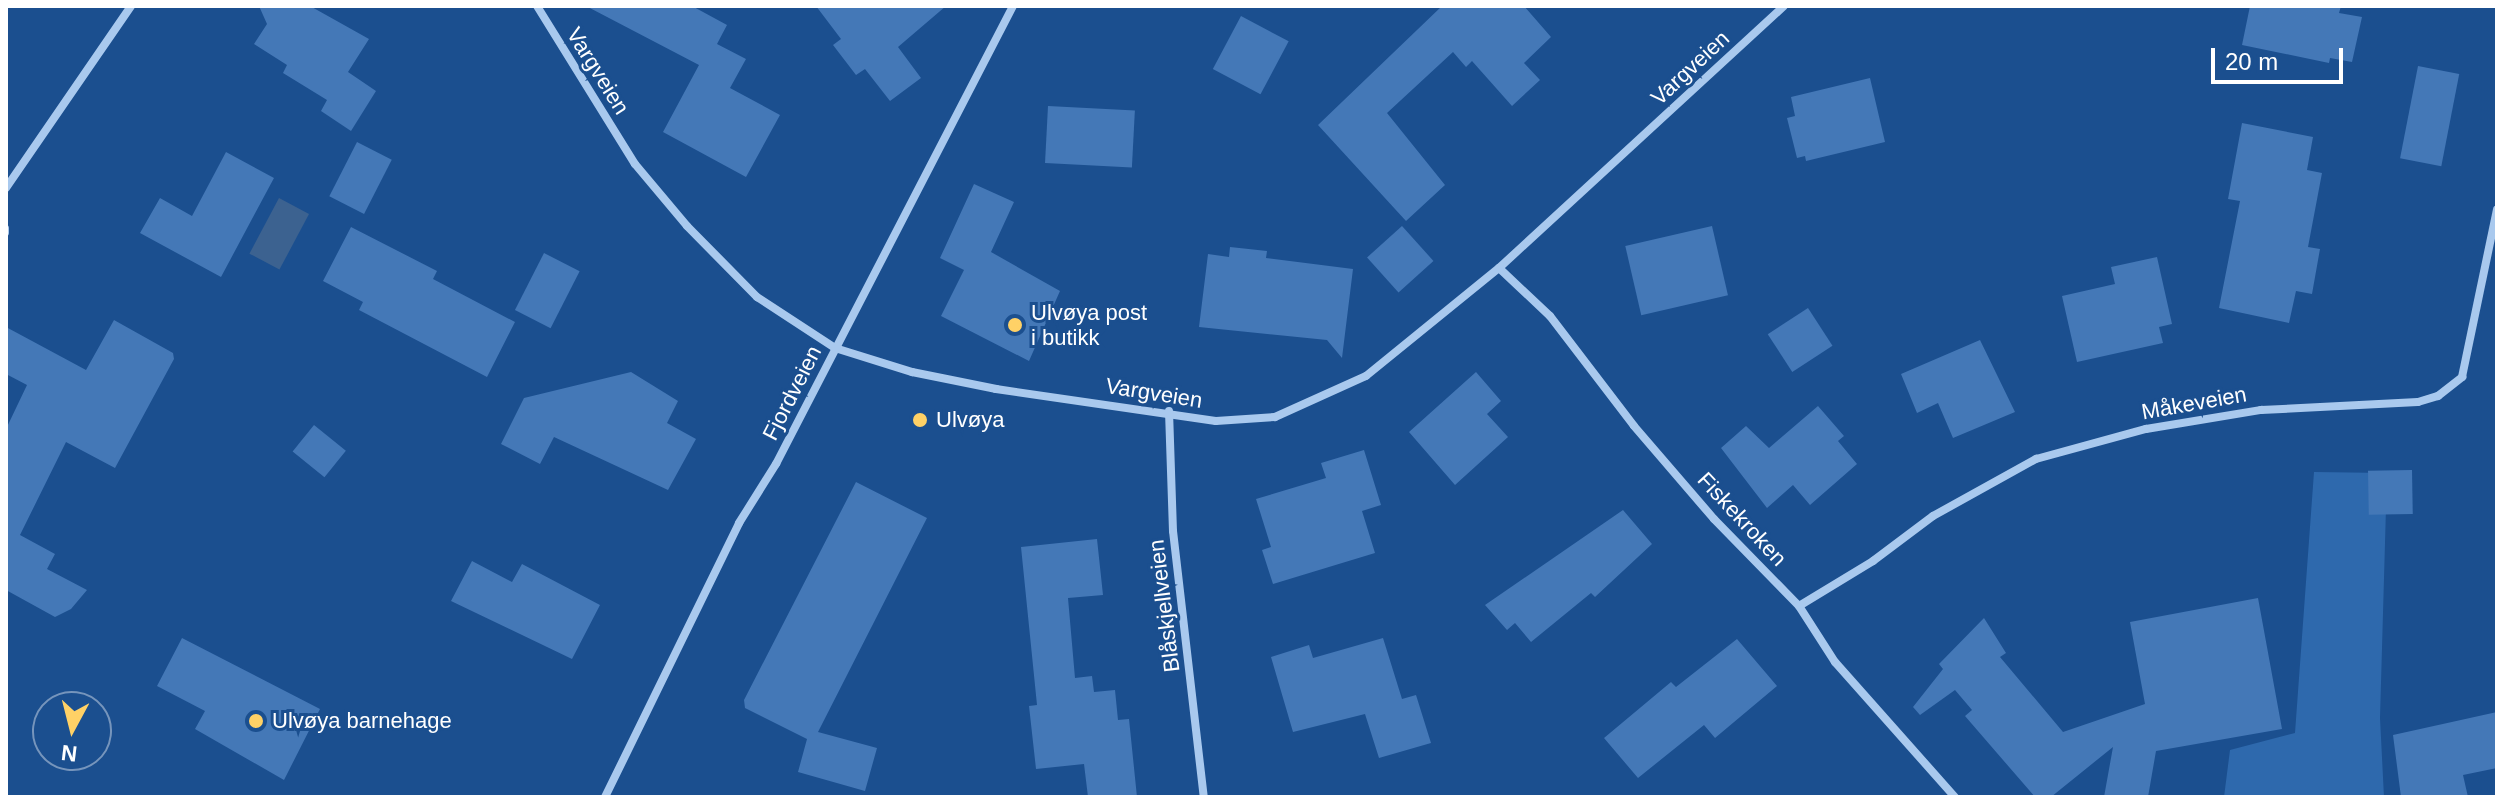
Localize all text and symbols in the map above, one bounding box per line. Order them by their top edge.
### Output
street label: Vargveien [561,23,635,119]
street label: Vargveien [1645,25,1735,111]
scale bar [2215,32,2347,82]
text: 20 m [2225,48,2278,75]
place label: Ulvøya post i butikk [1031,299,1147,350]
marker: Ulvøya post i butikk [1006,316,1024,334]
street label: Fjordveien [757,341,827,445]
street label: Vargveien [1104,372,1204,414]
street label: Måkeveien [2139,381,2249,425]
place label: Ulvøya [936,407,1004,433]
marker: Ulvøya [911,411,929,429]
street label: Fiskekroken [1692,467,1792,571]
street label: Blåskjellveien [1143,538,1185,674]
north arrow [32,691,112,771]
place label: Ulvøya barnehage [272,708,452,734]
marker: Ulvøya barnehage [247,712,265,730]
text: N [60,740,79,767]

